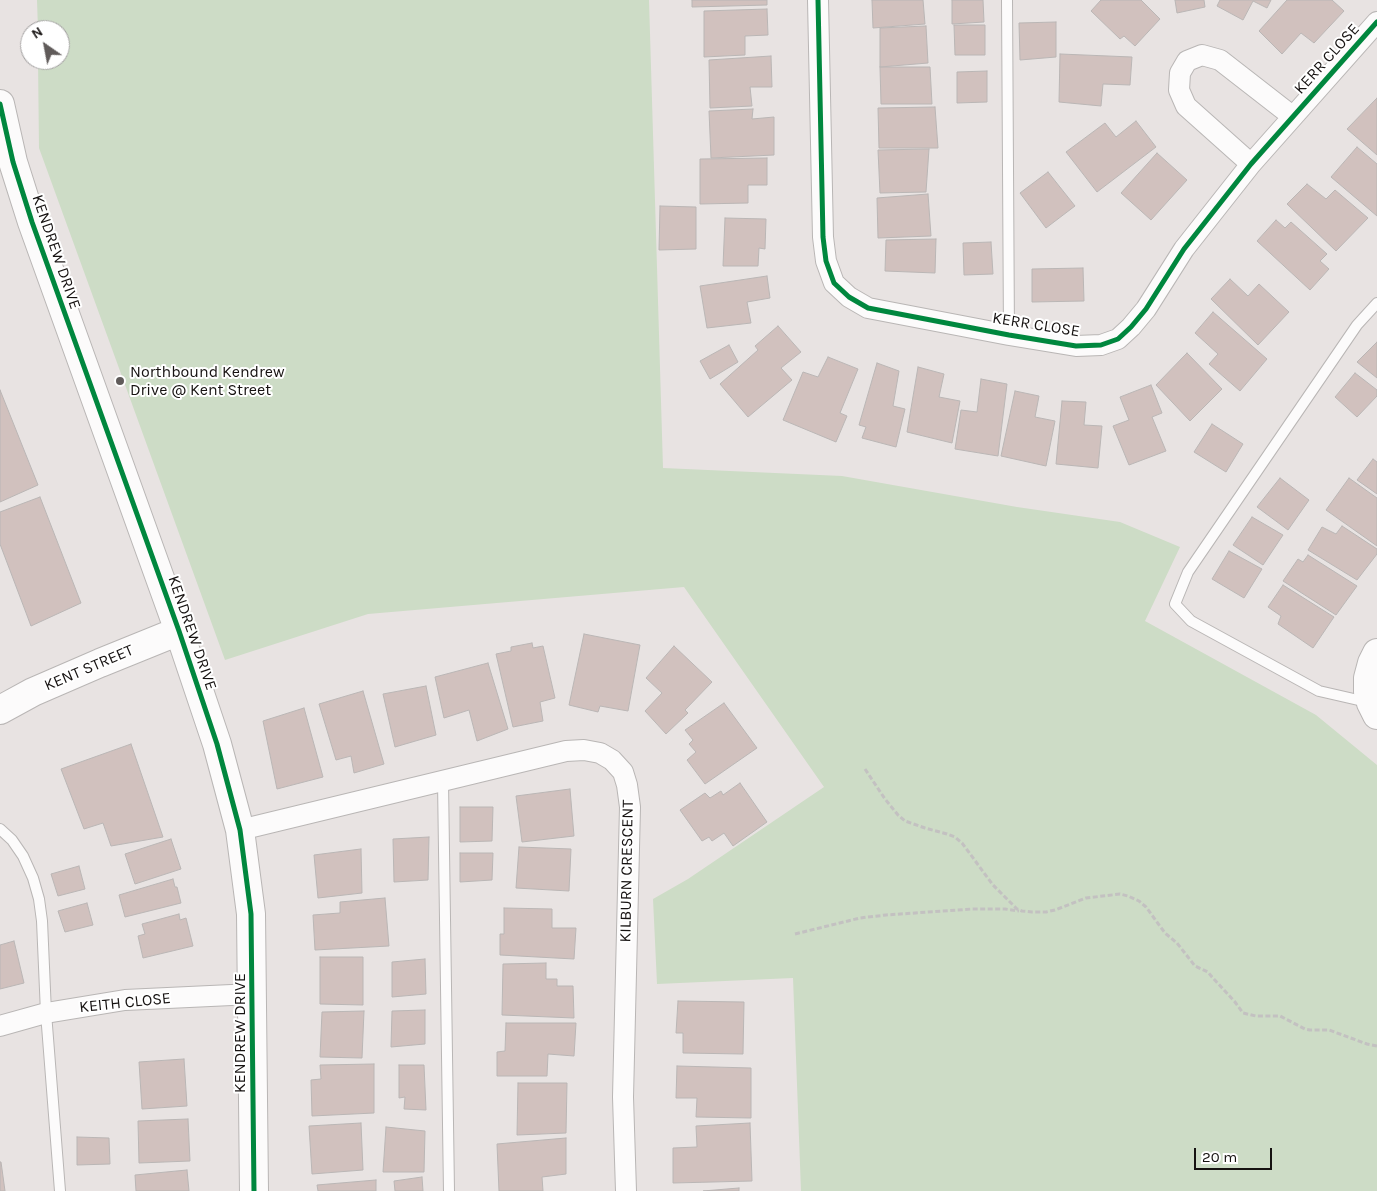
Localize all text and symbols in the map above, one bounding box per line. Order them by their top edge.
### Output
north arrow [20,20,70,70]
street label: KERR CLOSE [1290,20,1364,98]
text: N [28,23,46,43]
street label: KENDREW DRIVE [27,192,85,312]
street label: KERR CLOSE [991,309,1081,341]
place label: Northbound Kendrew Drive @ Kent Street [130,362,285,400]
marker: Northbound Kendrew Drive @ Kent Street [114,375,126,387]
street label: KENDREW DRIVE [163,573,221,693]
street label: KENT STREET [42,641,136,695]
street label: KILBURN CRESCENT [616,800,638,942]
street label: KENDREW DRIVE [230,973,250,1093]
street label: KEITH CLOSE [78,989,172,1017]
scale bar [1197,1138,1274,1170]
text: 20 m [1202,1148,1237,1166]

